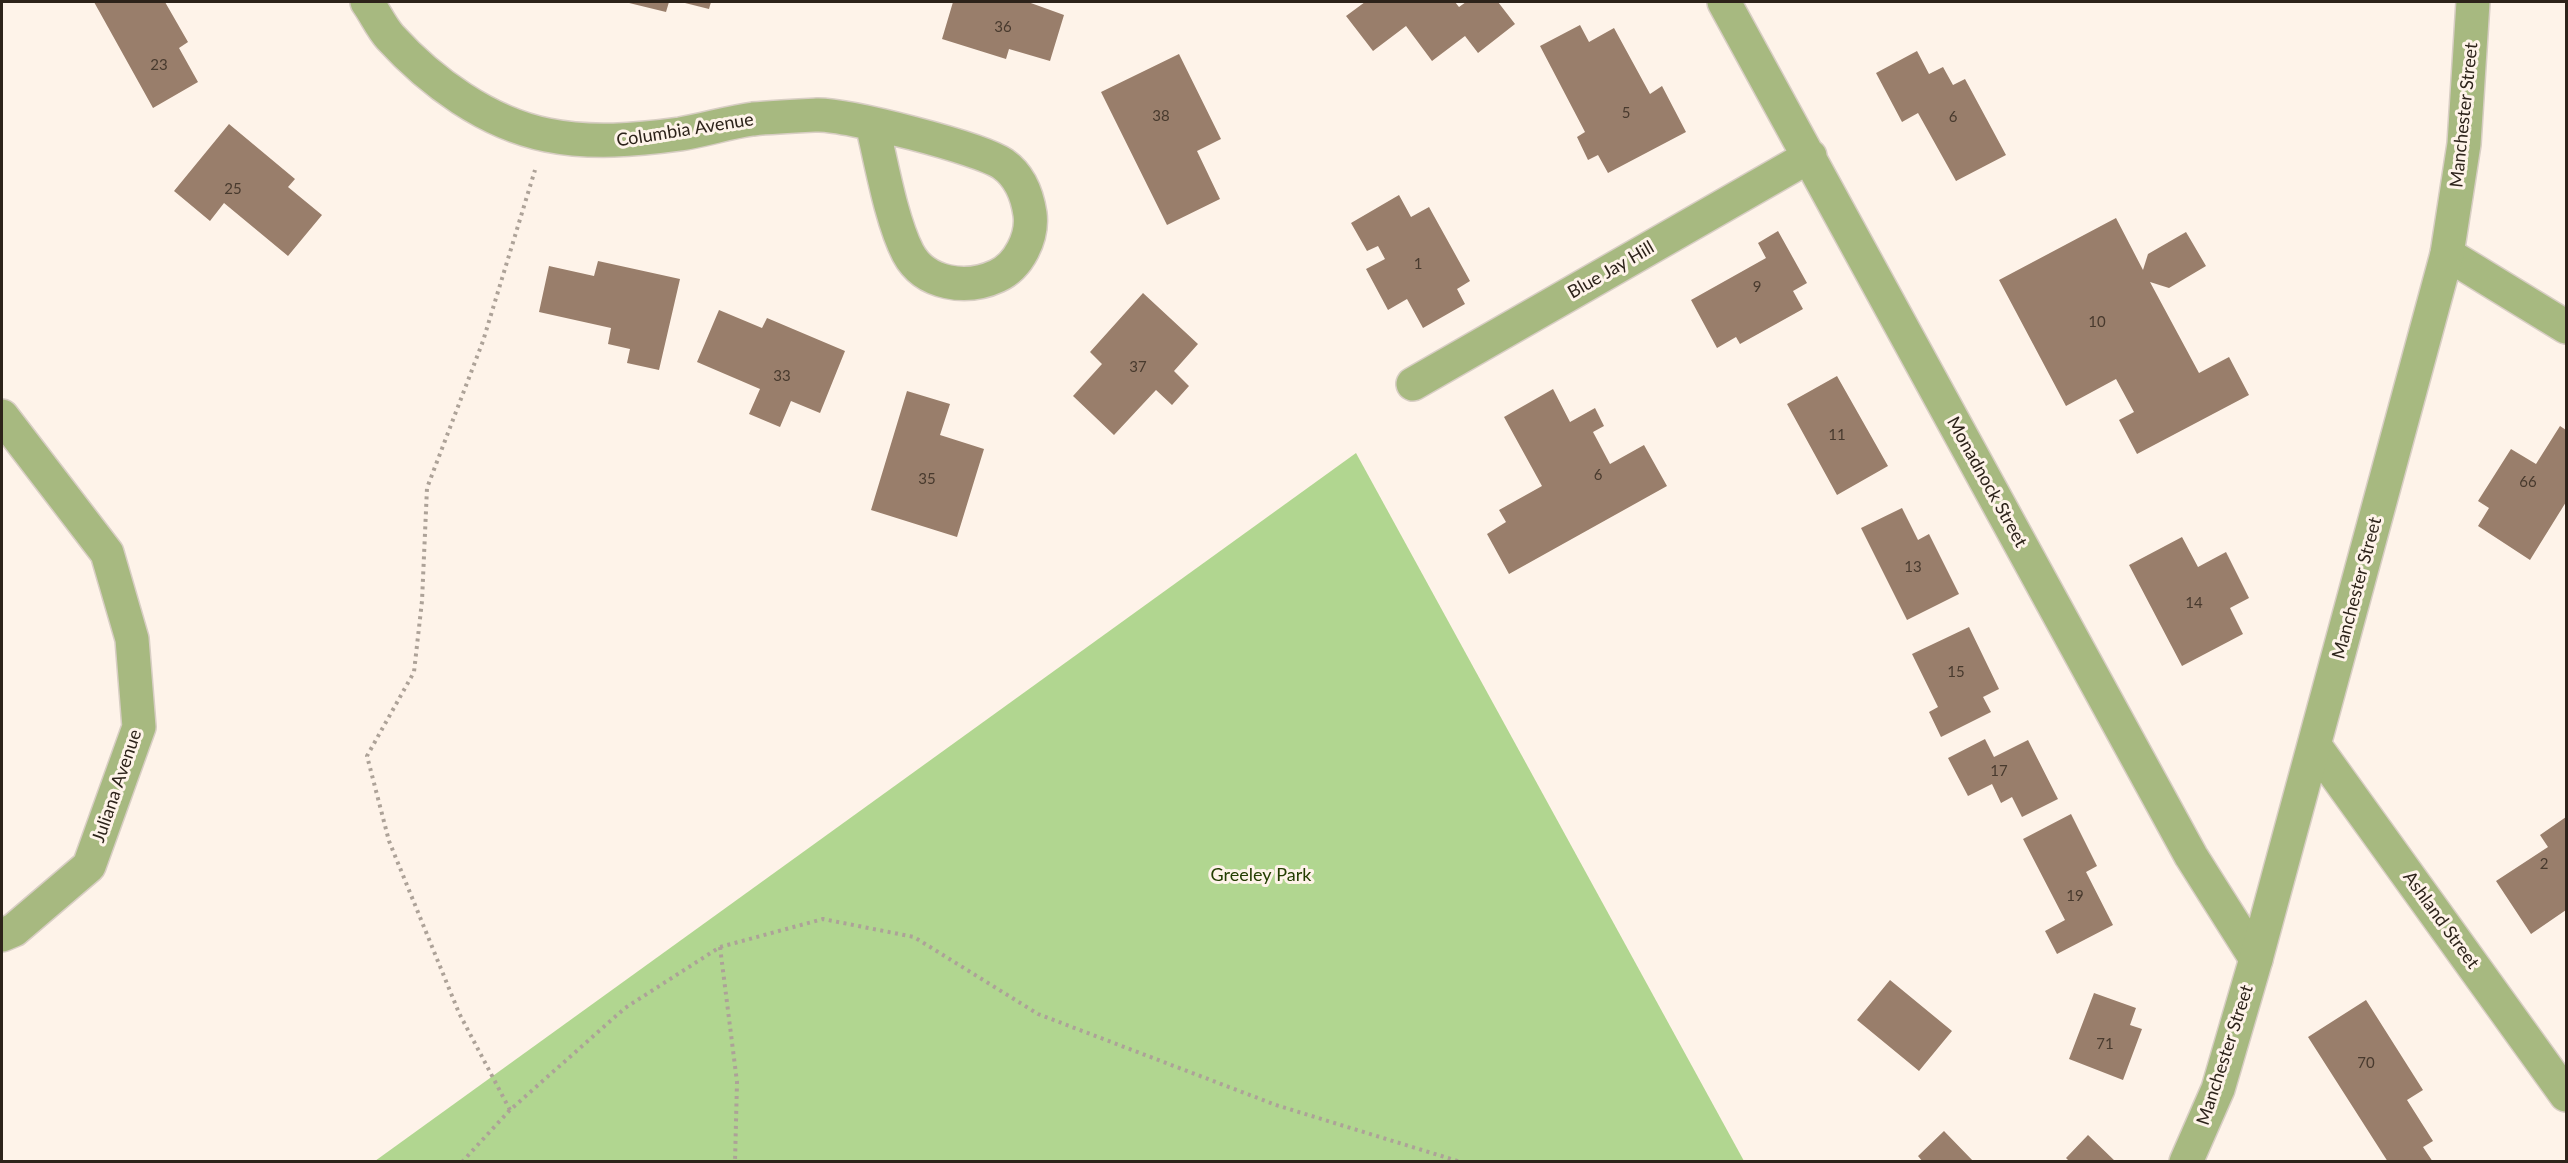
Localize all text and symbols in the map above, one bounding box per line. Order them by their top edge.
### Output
house number: 36 [994,18,1012,36]
street label: Manchester Street [2446,41,2482,189]
house number: 23 [150,56,168,74]
house number: 5 [1622,104,1630,122]
house number: 38 [1152,107,1170,125]
street label: Columbia Avenue [615,108,755,152]
house number: 6 [1949,108,1957,126]
house number: 25 [224,180,242,198]
street label: Blue Jay Hill [1564,237,1658,303]
house number: 1 [1414,255,1422,273]
house number: 9 [1753,278,1761,296]
house number: 10 [2088,313,2106,331]
house number: 37 [1129,358,1147,376]
house number: 33 [773,367,791,385]
street label: Monadnock Street [1942,413,2032,551]
house number: 11 [1828,426,1846,444]
house number: 6 [1594,466,1602,484]
house number: 35 [918,470,936,488]
house number: 66 [2519,473,2537,491]
street label: Manchester Street [2328,515,2386,661]
house number: 13 [1904,558,1922,576]
house number: 14 [2185,594,2203,612]
house number: 15 [1947,663,1965,681]
street label: Juliana Avenue [88,727,146,845]
house number: 17 [1990,762,2008,780]
house number: 2 [2540,855,2548,873]
park label: Greeley Park [1211,864,1311,886]
street label: Ashland Street [2398,867,2484,973]
house number: 19 [2066,887,2084,905]
street label: Manchester Street [2192,982,2258,1128]
house number: 71 [2096,1035,2114,1053]
house number: 70 [2357,1054,2375,1072]

